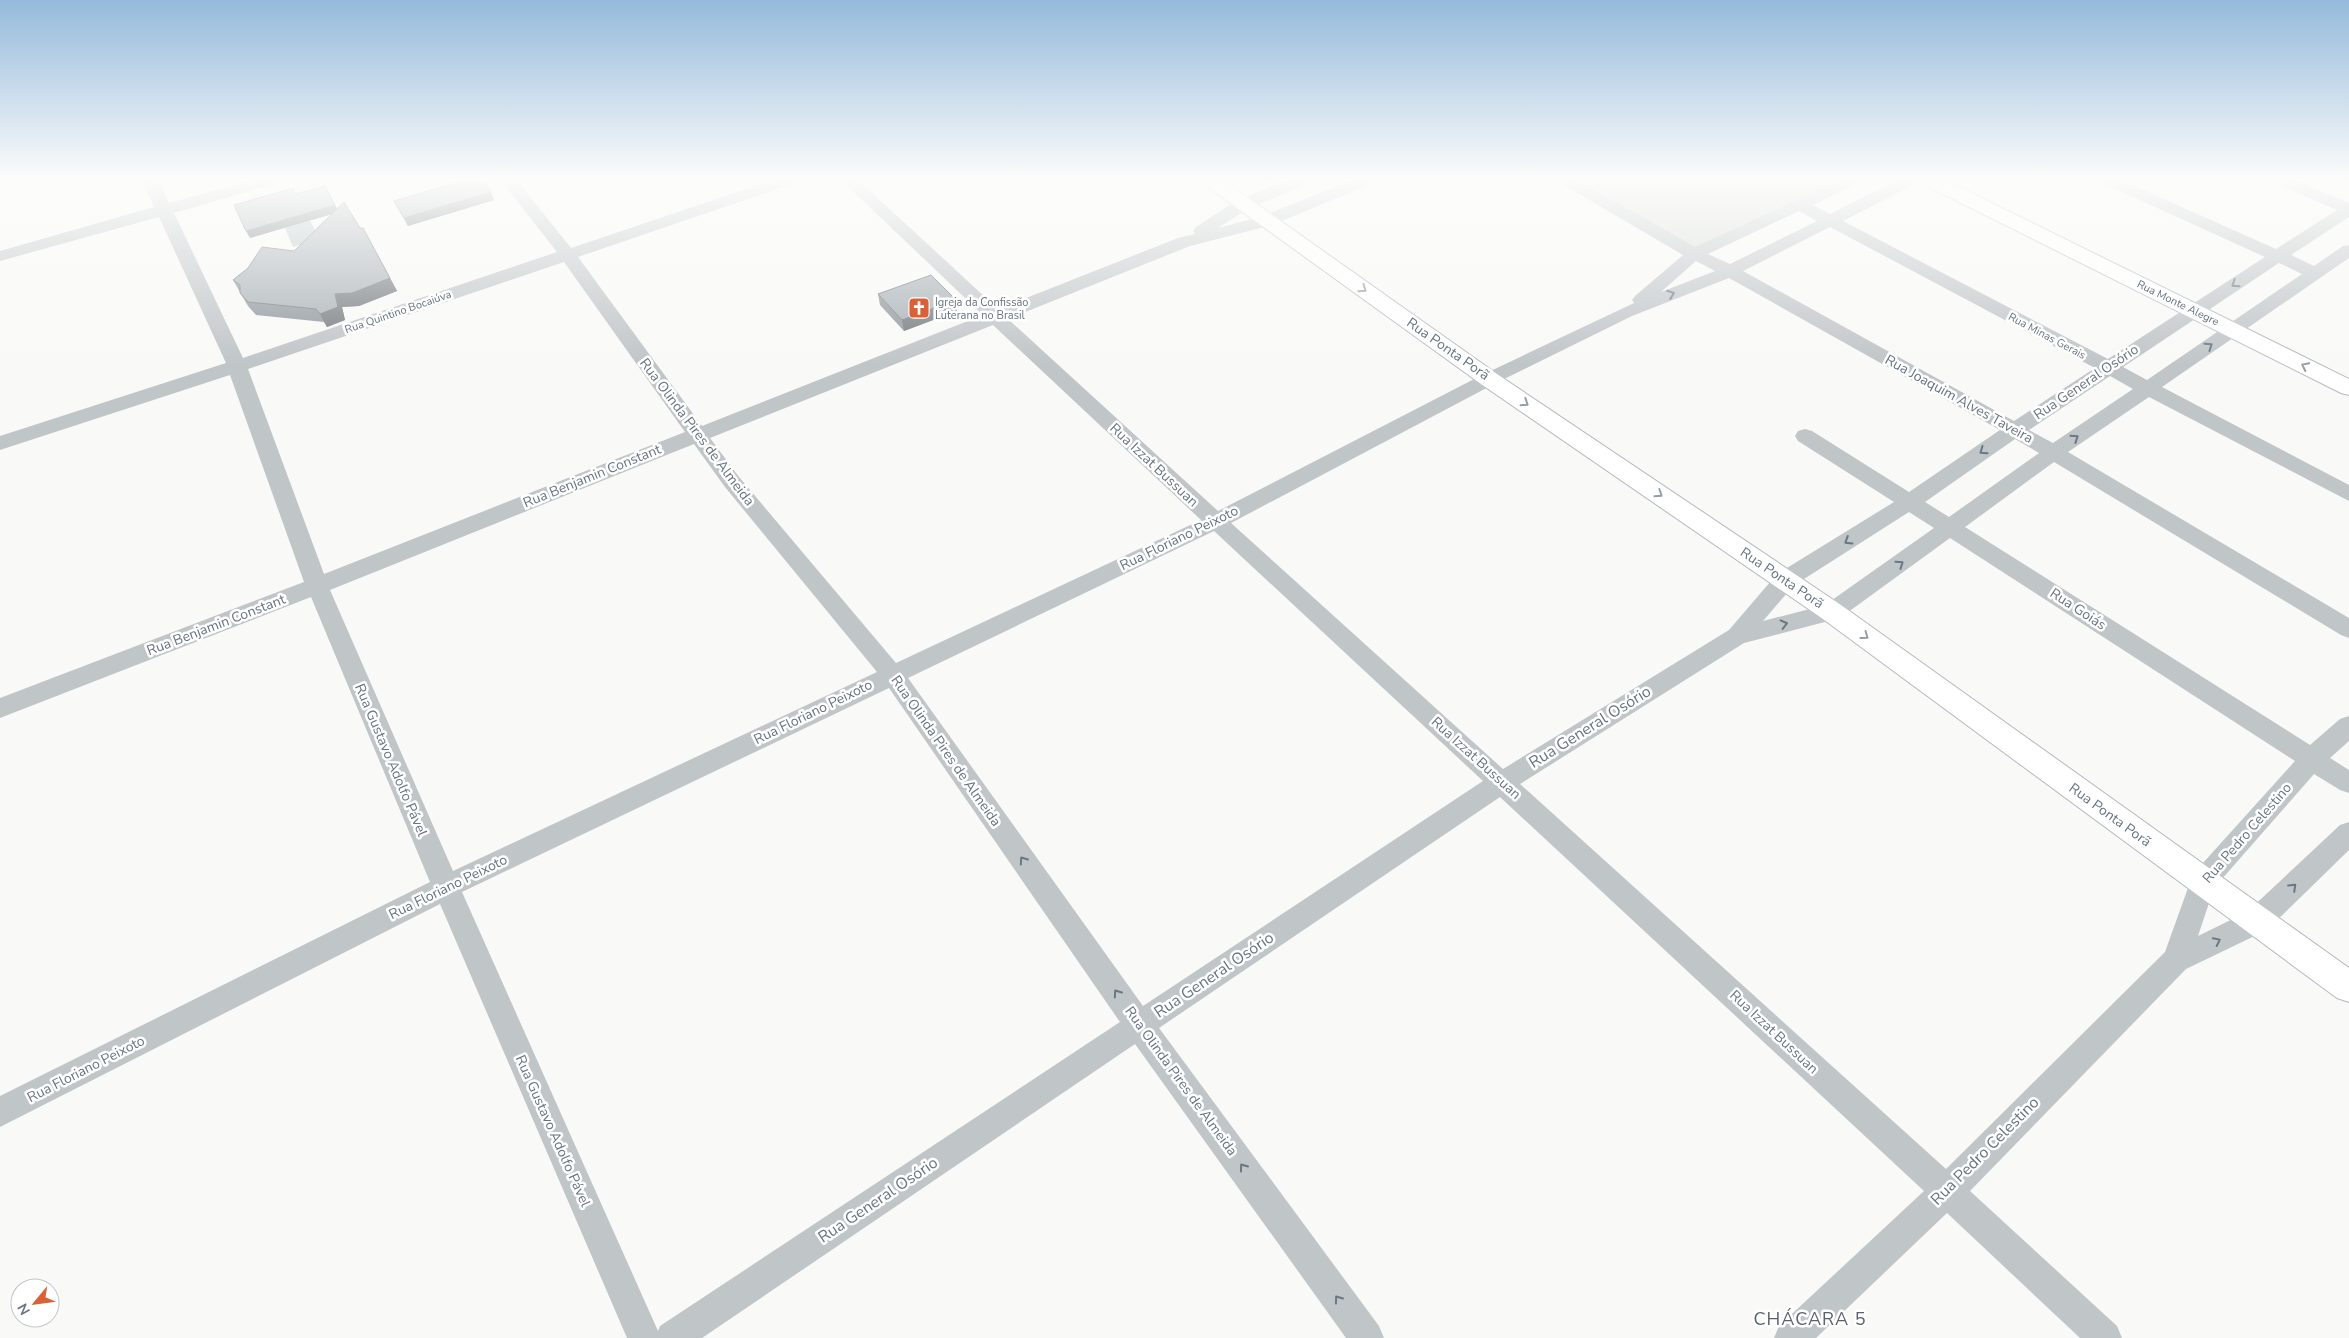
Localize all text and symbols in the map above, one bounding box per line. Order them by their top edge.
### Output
street label: Rua Monte Alegre [2134,277,2222,329]
one-way arrow [2232,278,2241,287]
one-way arrow [1357,283,1367,292]
street label: Rua Quintino Bocaiúva [343,287,453,337]
one-way arrow [1666,290,1675,300]
place label: Igreja da Confissão Luterana no Brasil [935,295,1028,323]
church icon: Igreja da Confissão Luterana no Brasil [907,296,931,320]
street label: Rua Minas Gerais [2006,309,2088,363]
street label: Rua Ponta Porã [1403,313,1493,385]
street label: Rua General Osório [2030,340,2142,424]
one-way arrow [2203,343,2213,352]
street label: Rua Joaquim Alves Taveira [1881,350,2037,448]
street label: Rua Olinda Pires de Almeida [635,354,759,510]
one-way arrow [2302,362,2311,372]
one-way arrow [1519,397,1529,406]
street label: Rua Izzat Bussuan [1106,419,1202,511]
one-way arrow [2070,435,2079,445]
street label: Rua Benjamin Constant [520,440,664,512]
one-way arrow [1979,445,1989,454]
one-way arrow [1653,488,1663,497]
street label: Rua Floriano Peixoto [1117,501,1242,575]
one-way arrow [1844,535,1853,544]
street label: Rua Ponta Porã [1736,543,1828,613]
one-way arrow [1895,561,1904,570]
street label: Rua Goiás [2046,584,2110,634]
street label: Rua Benjamin Constant [144,590,288,660]
one-way arrow [1779,619,1788,630]
one-way arrow [1859,630,1869,639]
street label: Rua Olinda Pires de Almeida [887,672,1005,830]
street label: Rua Floriano Peixoto [751,675,876,749]
street label: Rua General Osório [1525,680,1655,773]
street label: Rua Gustavo Adolfo Pável [350,681,432,840]
street label: Rua Izzat Bussuan [1427,713,1525,803]
street label: Rua Ponta Porã [2065,779,2155,851]
street label: Rua Pedro Celestino [2198,779,2296,887]
street label: Rua Floriano Peixoto [386,850,511,924]
one-way arrow [1020,856,1029,866]
one-way arrow [2287,884,2296,893]
street label: Rua General Osório [1150,927,1278,1023]
one-way arrow [2212,936,2221,947]
street label: Rua Izzat Bussuan [1726,986,1822,1078]
one-way arrow [1114,989,1123,999]
street label: Rua Olinda Pires de Almeida [1120,1003,1242,1159]
street label: Rua Floriano Peixoto [24,1031,148,1107]
street label: Rua Gustavo Adolfo Pável [511,1052,595,1211]
street label: Rua Pedro Celestino [1926,1092,2044,1210]
street label: Rua General Osório [814,1152,942,1248]
one-way arrow [1240,1163,1249,1173]
north arrow [10,1278,60,1328]
one-way arrow [1335,1295,1344,1304]
text: N [13,1300,35,1318]
district label: CHÁCARA 5 [1753,1307,1867,1331]

